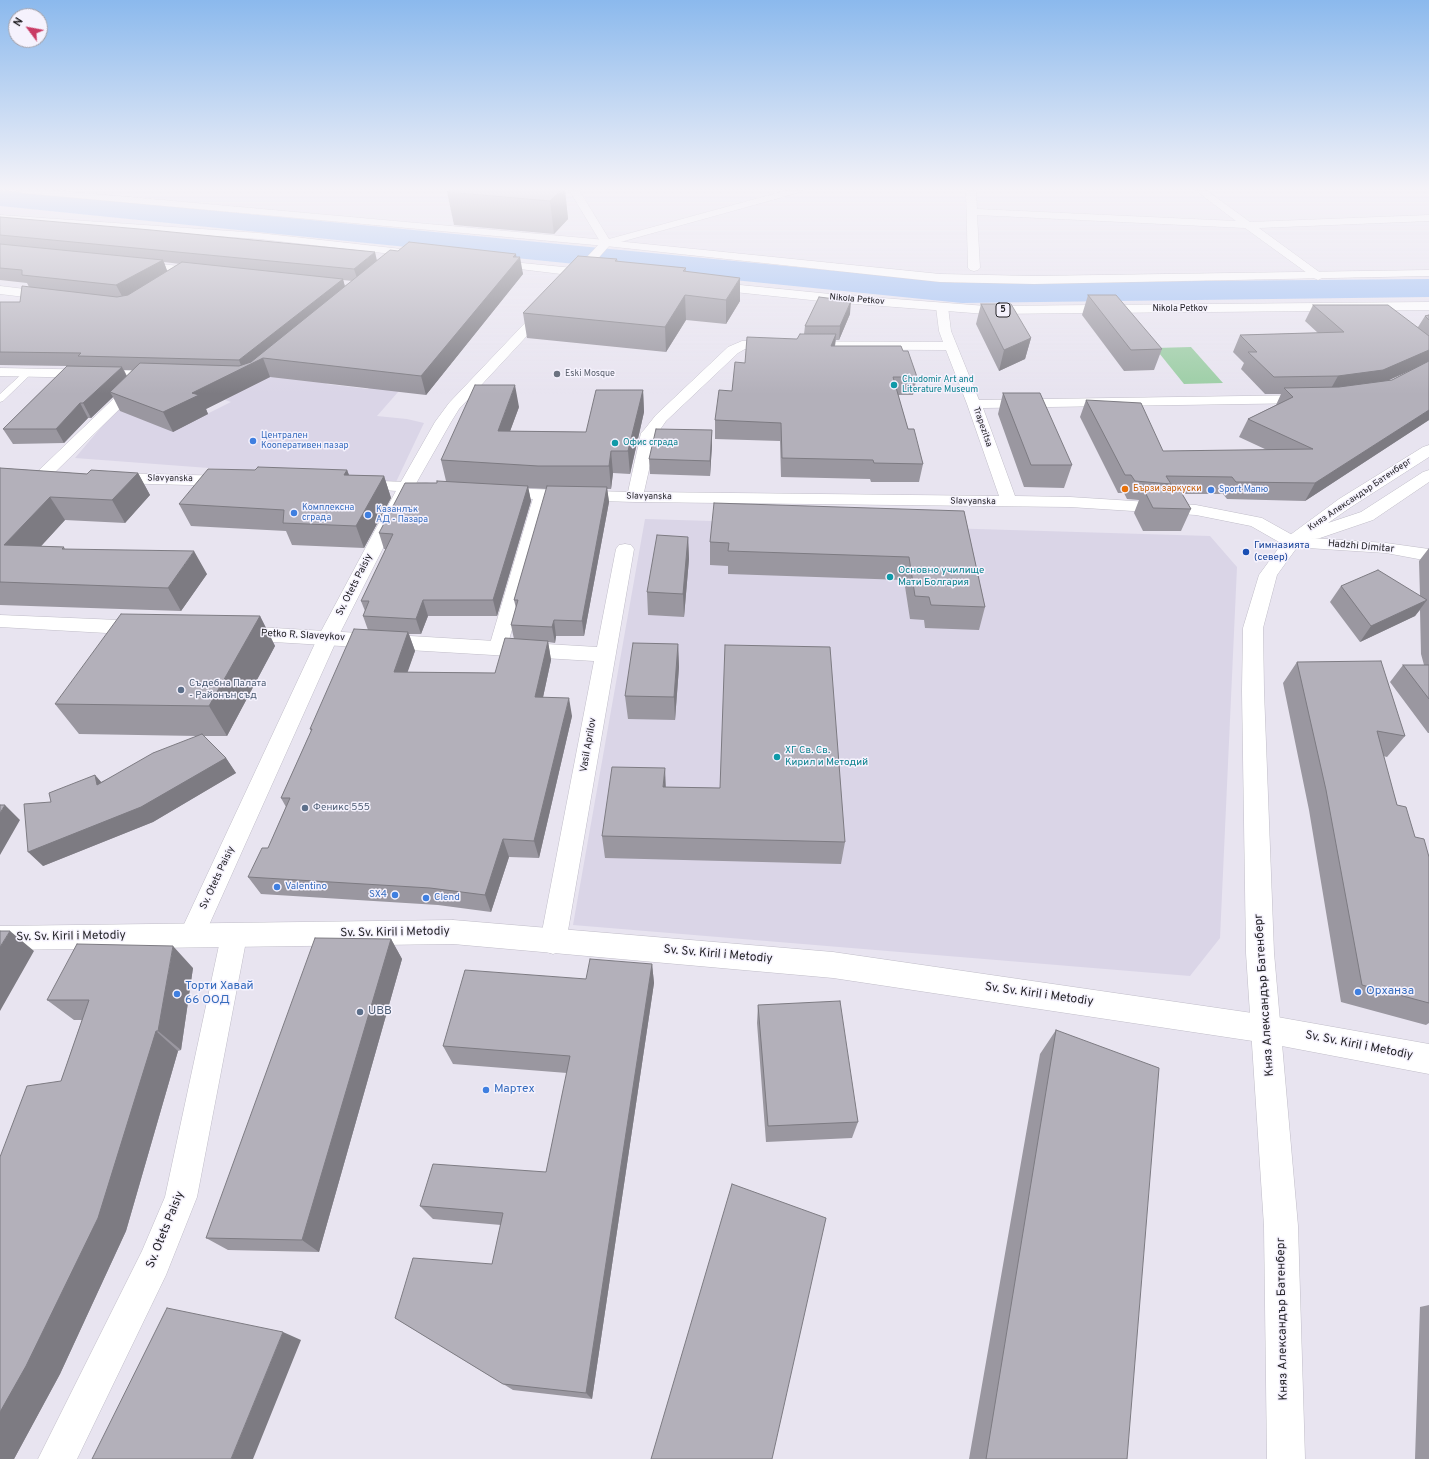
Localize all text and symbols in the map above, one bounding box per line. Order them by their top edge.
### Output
north arrow [8,8,48,48]
text: N [11,15,27,29]
street label: Nikola Petkov [829,292,885,308]
road number: 5 [996,303,1010,317]
street label: Nikola Petkov [1152,304,1208,314]
marker: Eski Mosque [552,369,562,379]
place label: Eski Mosque [565,369,615,379]
place label: Chudomir Art and Literature Museum [902,375,978,396]
marker: Chudomir Art and Literature Museum [889,380,899,390]
street label: Trapezitsa [970,406,994,448]
place label: Централен Кооперативен пазар [261,431,349,452]
marker: Централен Кооперативен пазар [248,436,258,446]
marker: Офис сграда [610,438,620,448]
place label: Офис сграда [623,438,678,448]
street label: Княз Александър Батенберг [1306,456,1414,534]
street label: Slavyanska [147,473,193,485]
marker: Бързи заркуски [1120,484,1130,494]
place label: Бързи заркуски [1133,484,1202,494]
marker: Sport Мапю [1206,485,1216,495]
place label: Sport Мапю [1219,485,1268,495]
street label: Slavyanska [626,491,672,503]
street label: Slavyanska [950,496,996,508]
place label: Комплексна сграда [302,503,354,524]
place label: Казанлък АД - Пазара [376,505,428,526]
marker: Комплексна сграда [289,508,299,518]
marker: Казанлък АД - Пазара [363,510,373,520]
street label: Hadzhi Dimitar [1327,538,1395,556]
place label: Гимназията (север) [1254,540,1309,564]
marker: Гимназията (север) [1241,547,1251,557]
street label: Sv. Otets Paisiy [334,552,376,618]
place label: Основно училище Мати Болгария [898,565,984,588]
marker: Основно училище Мати Болгария [885,572,895,582]
street label: Petko R. Slaveykov [261,628,345,644]
place label: Съдебна Палата - Районън съд [189,678,266,702]
marker: Съдебна Палата - Районън съд [176,685,186,695]
street label: Vasil Aprilov [578,717,600,773]
place label: ХГ Св. Св. Кирил и Методий [785,745,868,768]
marker: ХГ Св. Св. Кирил и Методий [772,752,782,762]
place label: Феникс 555 [313,802,370,814]
marker: Феникс 555 [300,803,310,813]
street label: Sv. Otets Paisiy [198,845,238,911]
place label: Valentino [285,881,327,893]
marker: Valentino [272,882,282,892]
place label: SX4 [369,889,387,901]
marker: SX4 [390,890,400,900]
place label: Clend [434,892,460,904]
marker: Clend [421,893,431,903]
street label: Княз Александър Батенберг [1252,913,1278,1077]
street label: Sv. Sv. Kiril i Metodiy [340,925,450,941]
street label: Sv. Sv. Kiril i Metodiy [16,929,126,945]
street label: Sv. Sv. Kiril i Metodiy [663,943,773,967]
place label: Торти Хавай 66 ООД [185,980,254,1008]
street label: Sv. Sv. Kiril i Metodiy [984,980,1094,1010]
place label: Орханза [1366,985,1414,999]
marker: Орханза [1353,987,1363,997]
marker: Торти Хавай 66 ООД [172,989,182,999]
place label: UBB [368,1005,392,1019]
marker: UBB [355,1007,365,1017]
street label: Sv. Sv. Kiril i Metodiy [1304,1028,1414,1064]
place label: Мартех [494,1083,535,1097]
marker: Мартех [481,1085,491,1095]
street label: Sv. Otets Paisiy [144,1189,188,1271]
street label: Княз Александър Батенберг [1274,1237,1292,1401]

